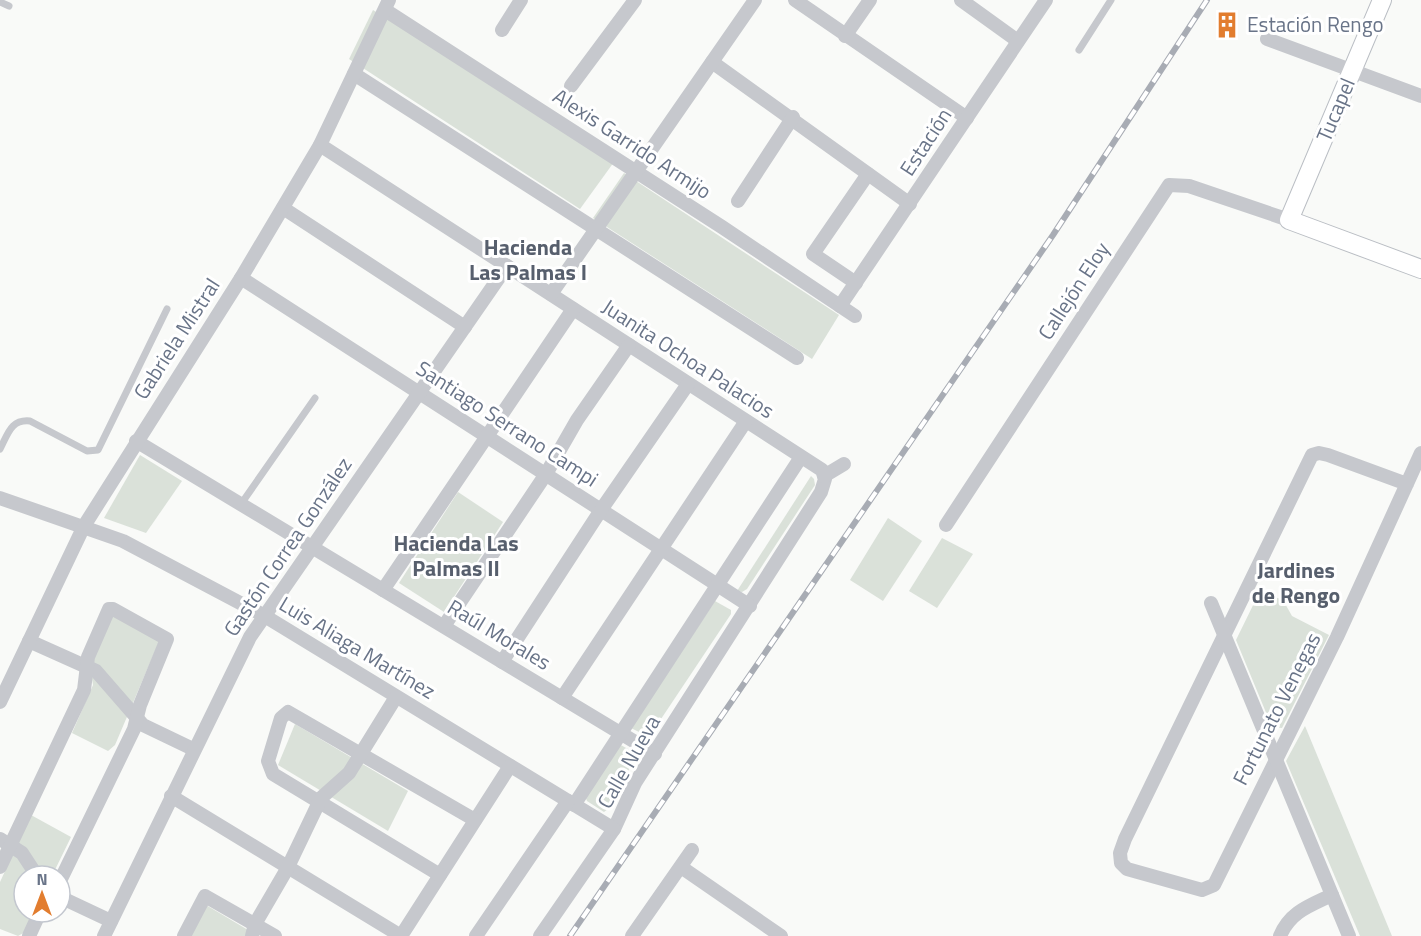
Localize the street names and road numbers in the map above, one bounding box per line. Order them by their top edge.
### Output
street label: Tucapel [1307,73,1363,147]
street label: Alexis Garrido Armijo [547,80,718,207]
street label: Estación [891,101,959,182]
street label: Callejón Eloy [1029,235,1117,346]
street label: Gabriela Mistral [125,271,227,405]
street label: Juanita Ochoa Palacios [596,290,781,426]
street label: Santiago Serrano Campi [410,352,605,494]
street label: Gastón Correa González [215,450,359,643]
street label: Luis Aliaga Martínez [273,588,442,707]
street label: Raúl Morales [442,591,557,678]
street label: Fortunato Venegas [1224,627,1328,790]
street label: Calle Nueva [588,708,668,814]

